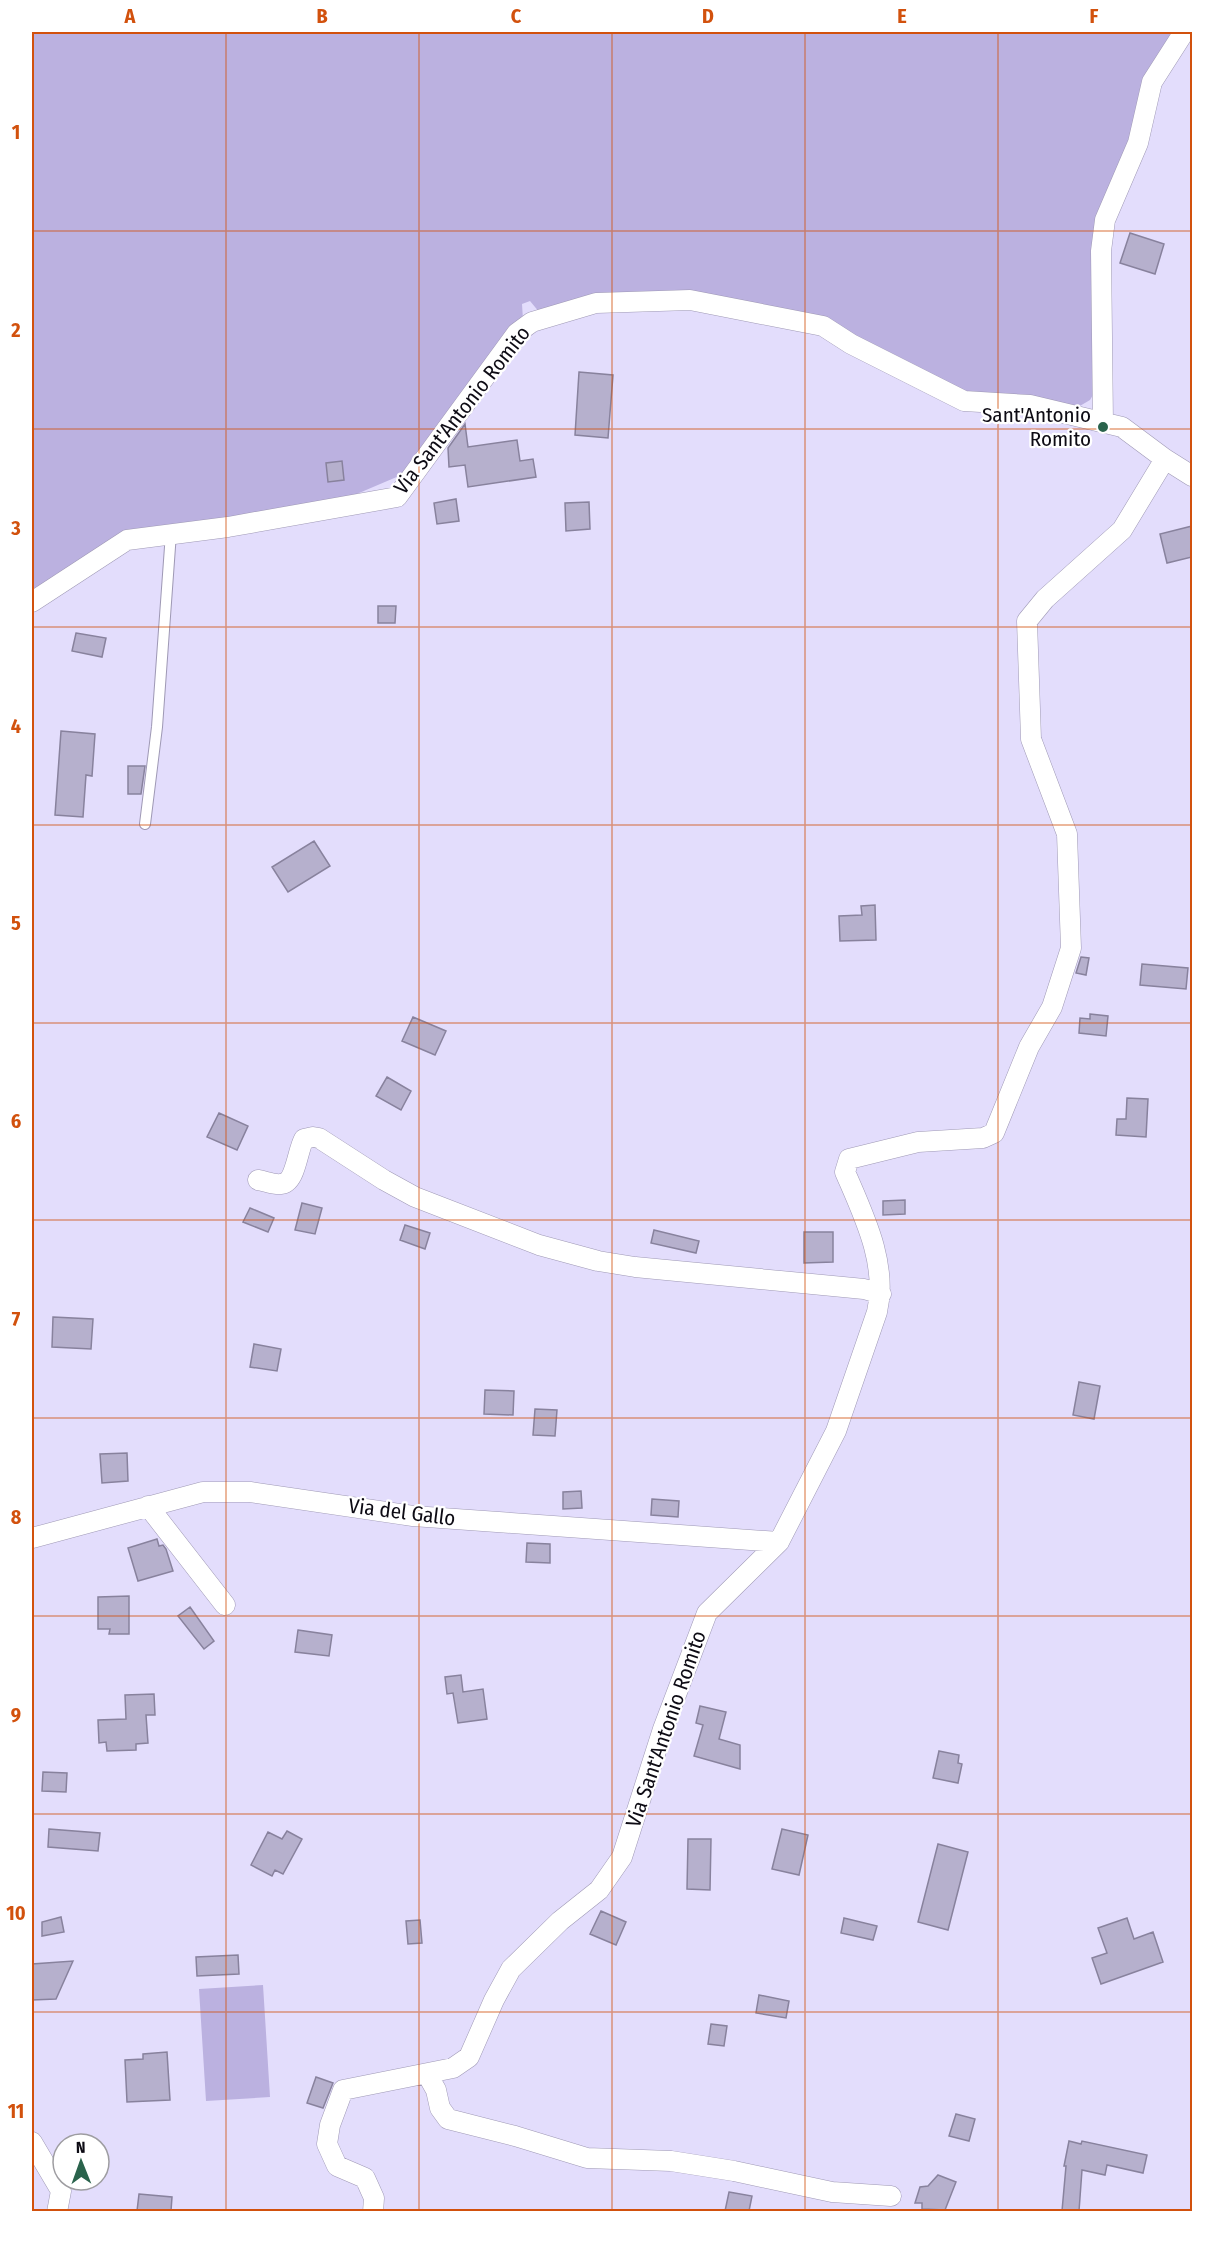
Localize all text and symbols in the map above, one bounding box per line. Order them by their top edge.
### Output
text: A [124,4,137,28]
text: B [316,4,328,28]
text: C [511,4,522,28]
text: D [702,4,714,28]
text: E [897,4,907,28]
text: F [1090,4,1099,28]
text: 1 [12,120,20,144]
text: 2 [10,318,21,342]
street label: Via Sant'Antonio Romito [388,321,536,499]
place label: Sant'Antonio Romito [982,402,1091,452]
marker: Sant'Antonio Romito [1096,420,1110,434]
text: 3 [10,516,21,540]
text: 4 [11,714,21,738]
text: 5 [11,911,21,935]
text: 6 [11,1109,21,1133]
text: 7 [12,1307,21,1331]
street label: Via del Gallo [347,1493,457,1531]
text: 8 [11,1505,22,1529]
street label: Via Sant'Antonio Romito [620,1627,712,1831]
text: 9 [11,1703,21,1727]
text: 10 [6,1901,26,1925]
text: 11 [8,2099,24,2123]
north arrow [51,2132,111,2192]
text: N [76,2138,86,2157]

